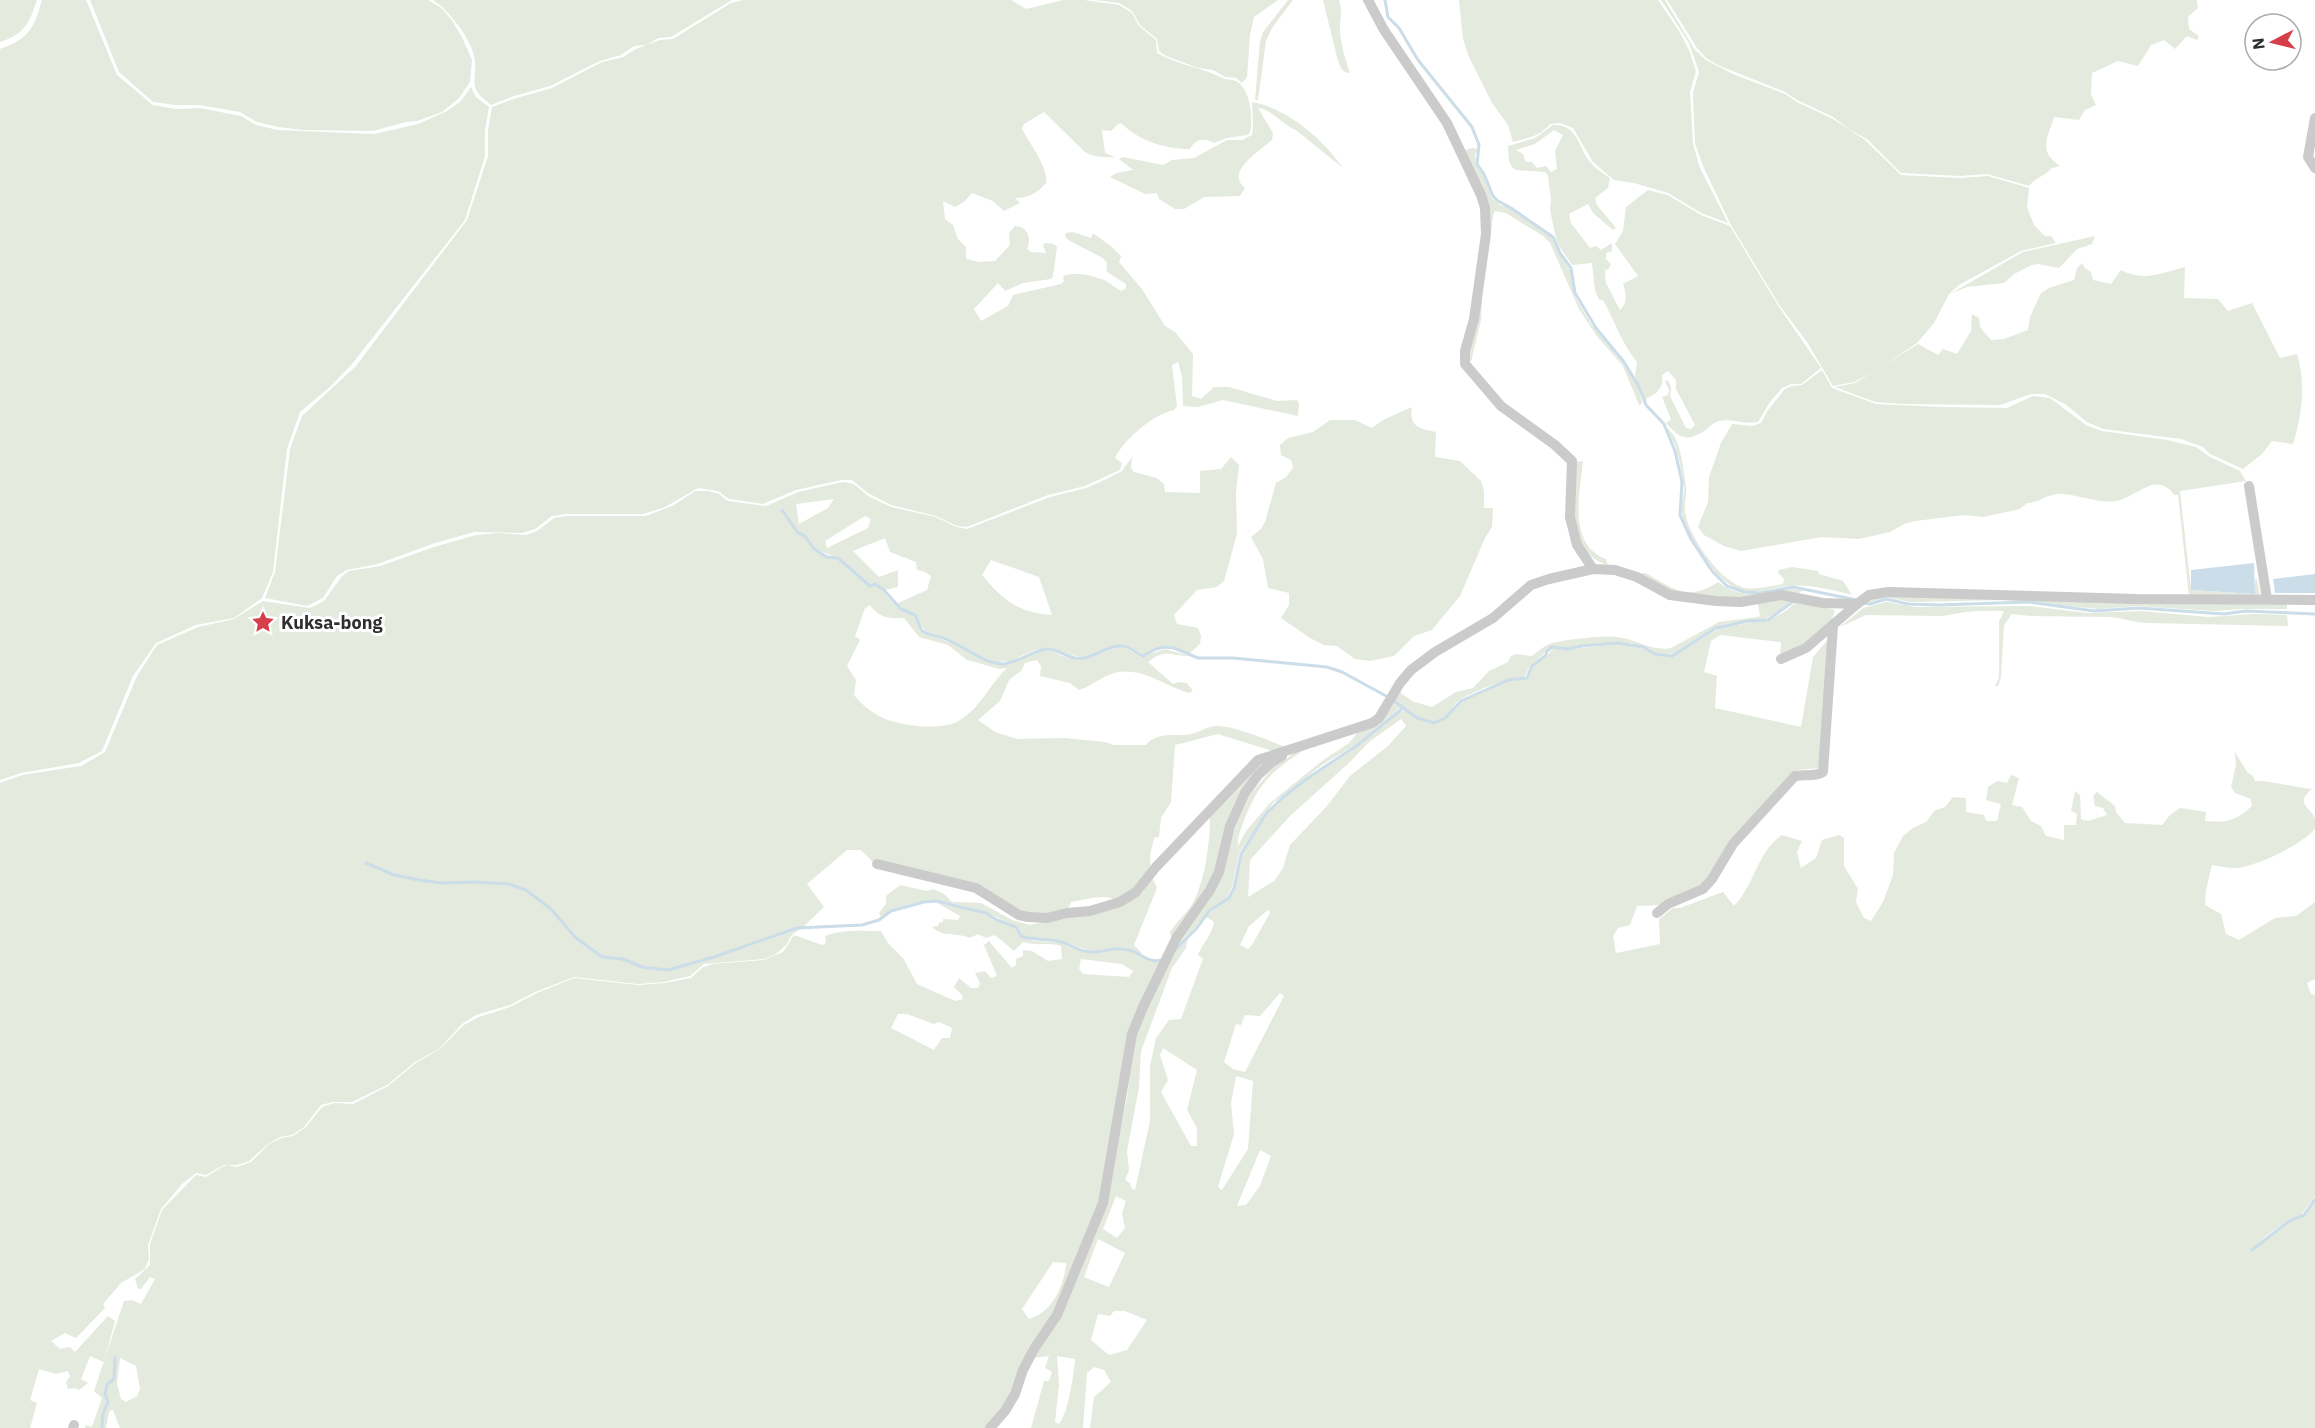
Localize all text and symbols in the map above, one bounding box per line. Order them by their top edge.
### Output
north arrow [2243,12,2303,72]
text: N [2247,37,2269,51]
place icon: Kuksa-bong [250,609,276,635]
place label: Kuksa-bong [281,611,382,634]

